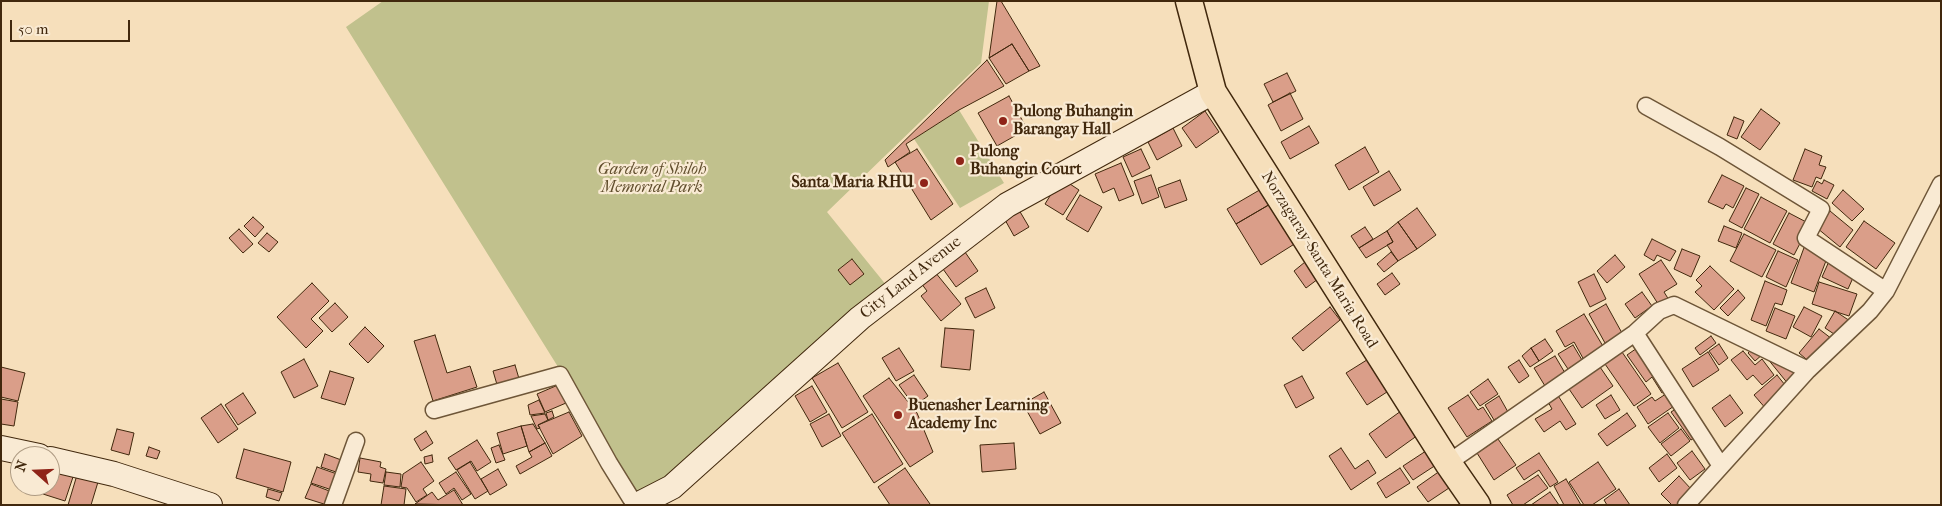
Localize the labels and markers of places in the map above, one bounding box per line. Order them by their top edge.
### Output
place label: Pulong Buhangin Barangay Hall [1013,102,1133,140]
marker: Pulong Buhangin Barangay Hall [997,115,1009,127]
place label: Pulong Buhangin Court [970,142,1082,180]
marker: Pulong Buhangin Court [954,155,966,167]
place label: Santa Maria RHU [792,173,914,193]
marker: Santa Maria RHU [918,177,930,189]
place label: Buenasher Learning Academy Inc [908,396,1049,434]
marker: Buenasher Learning Academy Inc [892,409,904,421]

